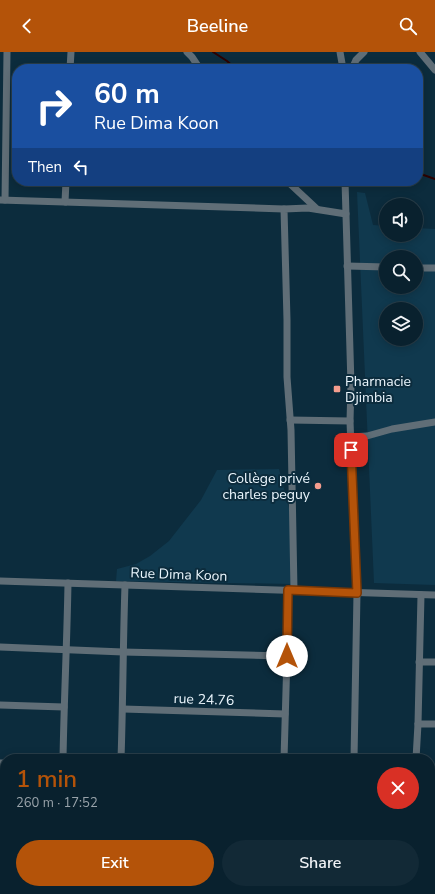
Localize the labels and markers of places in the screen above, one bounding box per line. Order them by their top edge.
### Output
place label: Pharmacie Djimbia [345,372,411,407]
marker: Pharmacie Djimbia [332,384,342,394]
pin [334,433,368,467]
place label: Collège privé charles peguy [222,469,311,504]
marker: Collège privé charles peguy [313,481,323,491]

